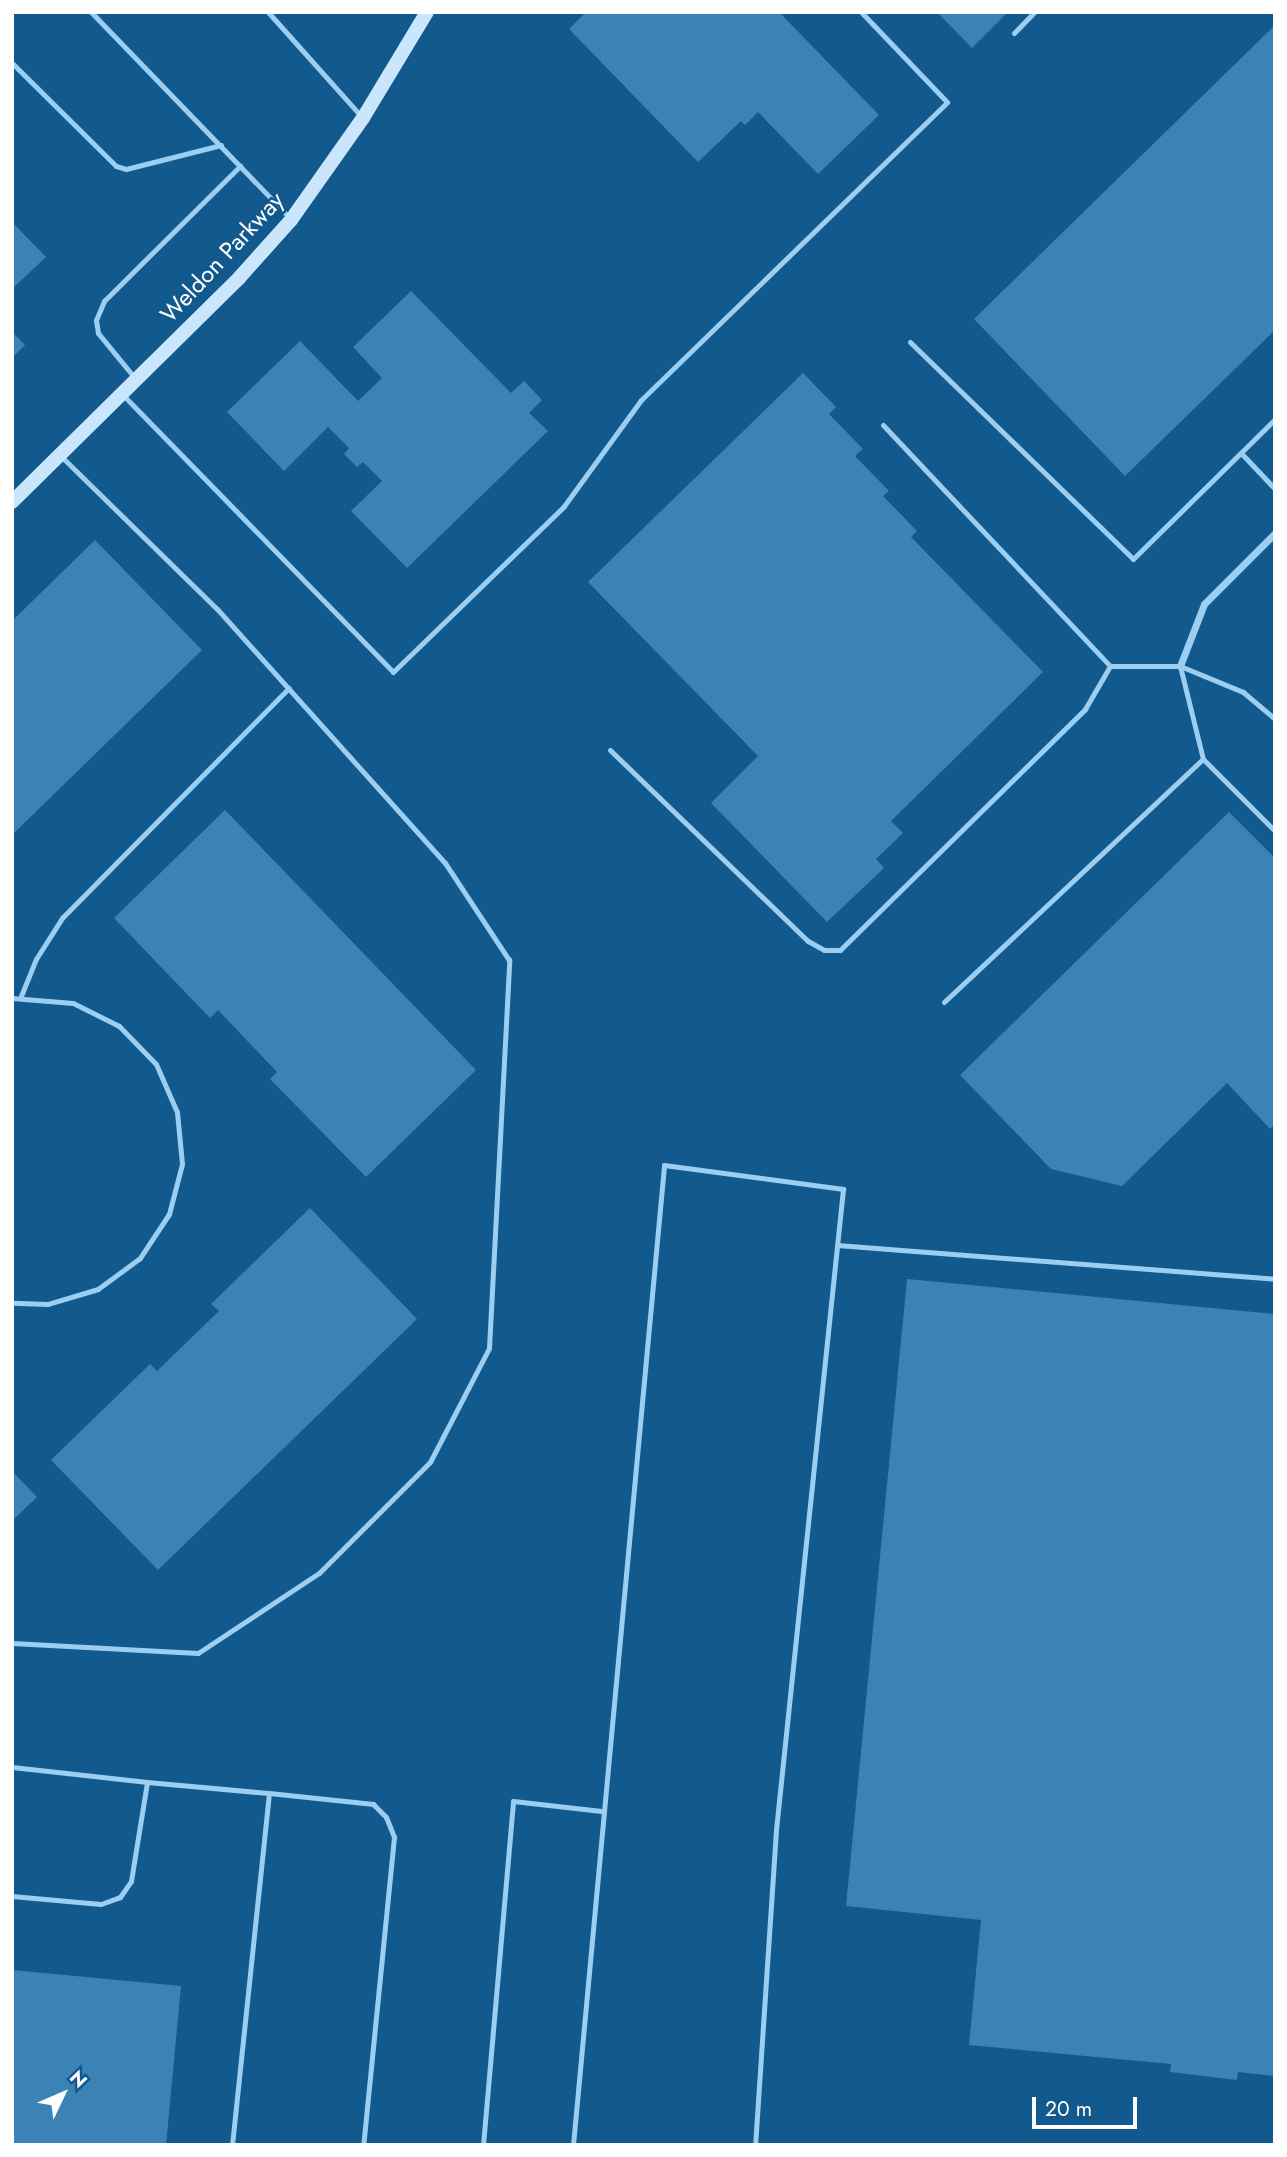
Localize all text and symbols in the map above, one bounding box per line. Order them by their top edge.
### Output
street label: Weldon Parkway [154,186,290,328]
north arrow [28,2059,98,2129]
text: N [64,2064,93,2094]
scale bar [1035,2084,1140,2128]
text: 20 m [1045,2094,1092,2124]

